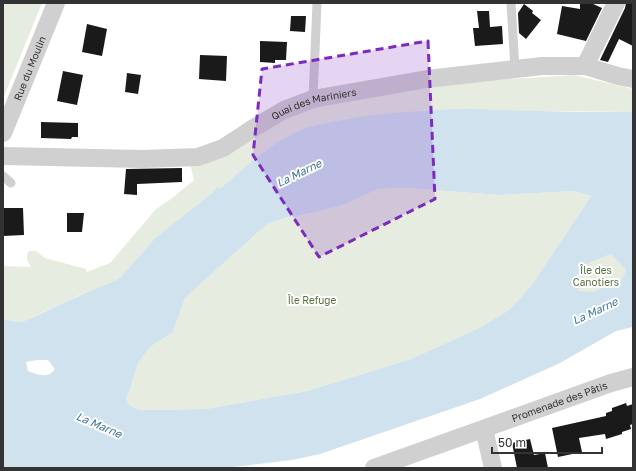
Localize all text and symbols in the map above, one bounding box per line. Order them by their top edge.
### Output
street label: Rue du Moulin [11,34,48,102]
street label: Quai des Mariniers [269,86,357,122]
water label: La Marne [274,155,325,189]
park label: Île des Canotiers [573,264,619,288]
park label: Île Refuge [287,294,336,306]
water label: La Marne [570,294,621,327]
street label: Promenade des Pâtis [510,379,609,424]
water label: La Marne [74,409,126,441]
scale bar [492,429,602,455]
text: 50 m [498,435,526,450]

